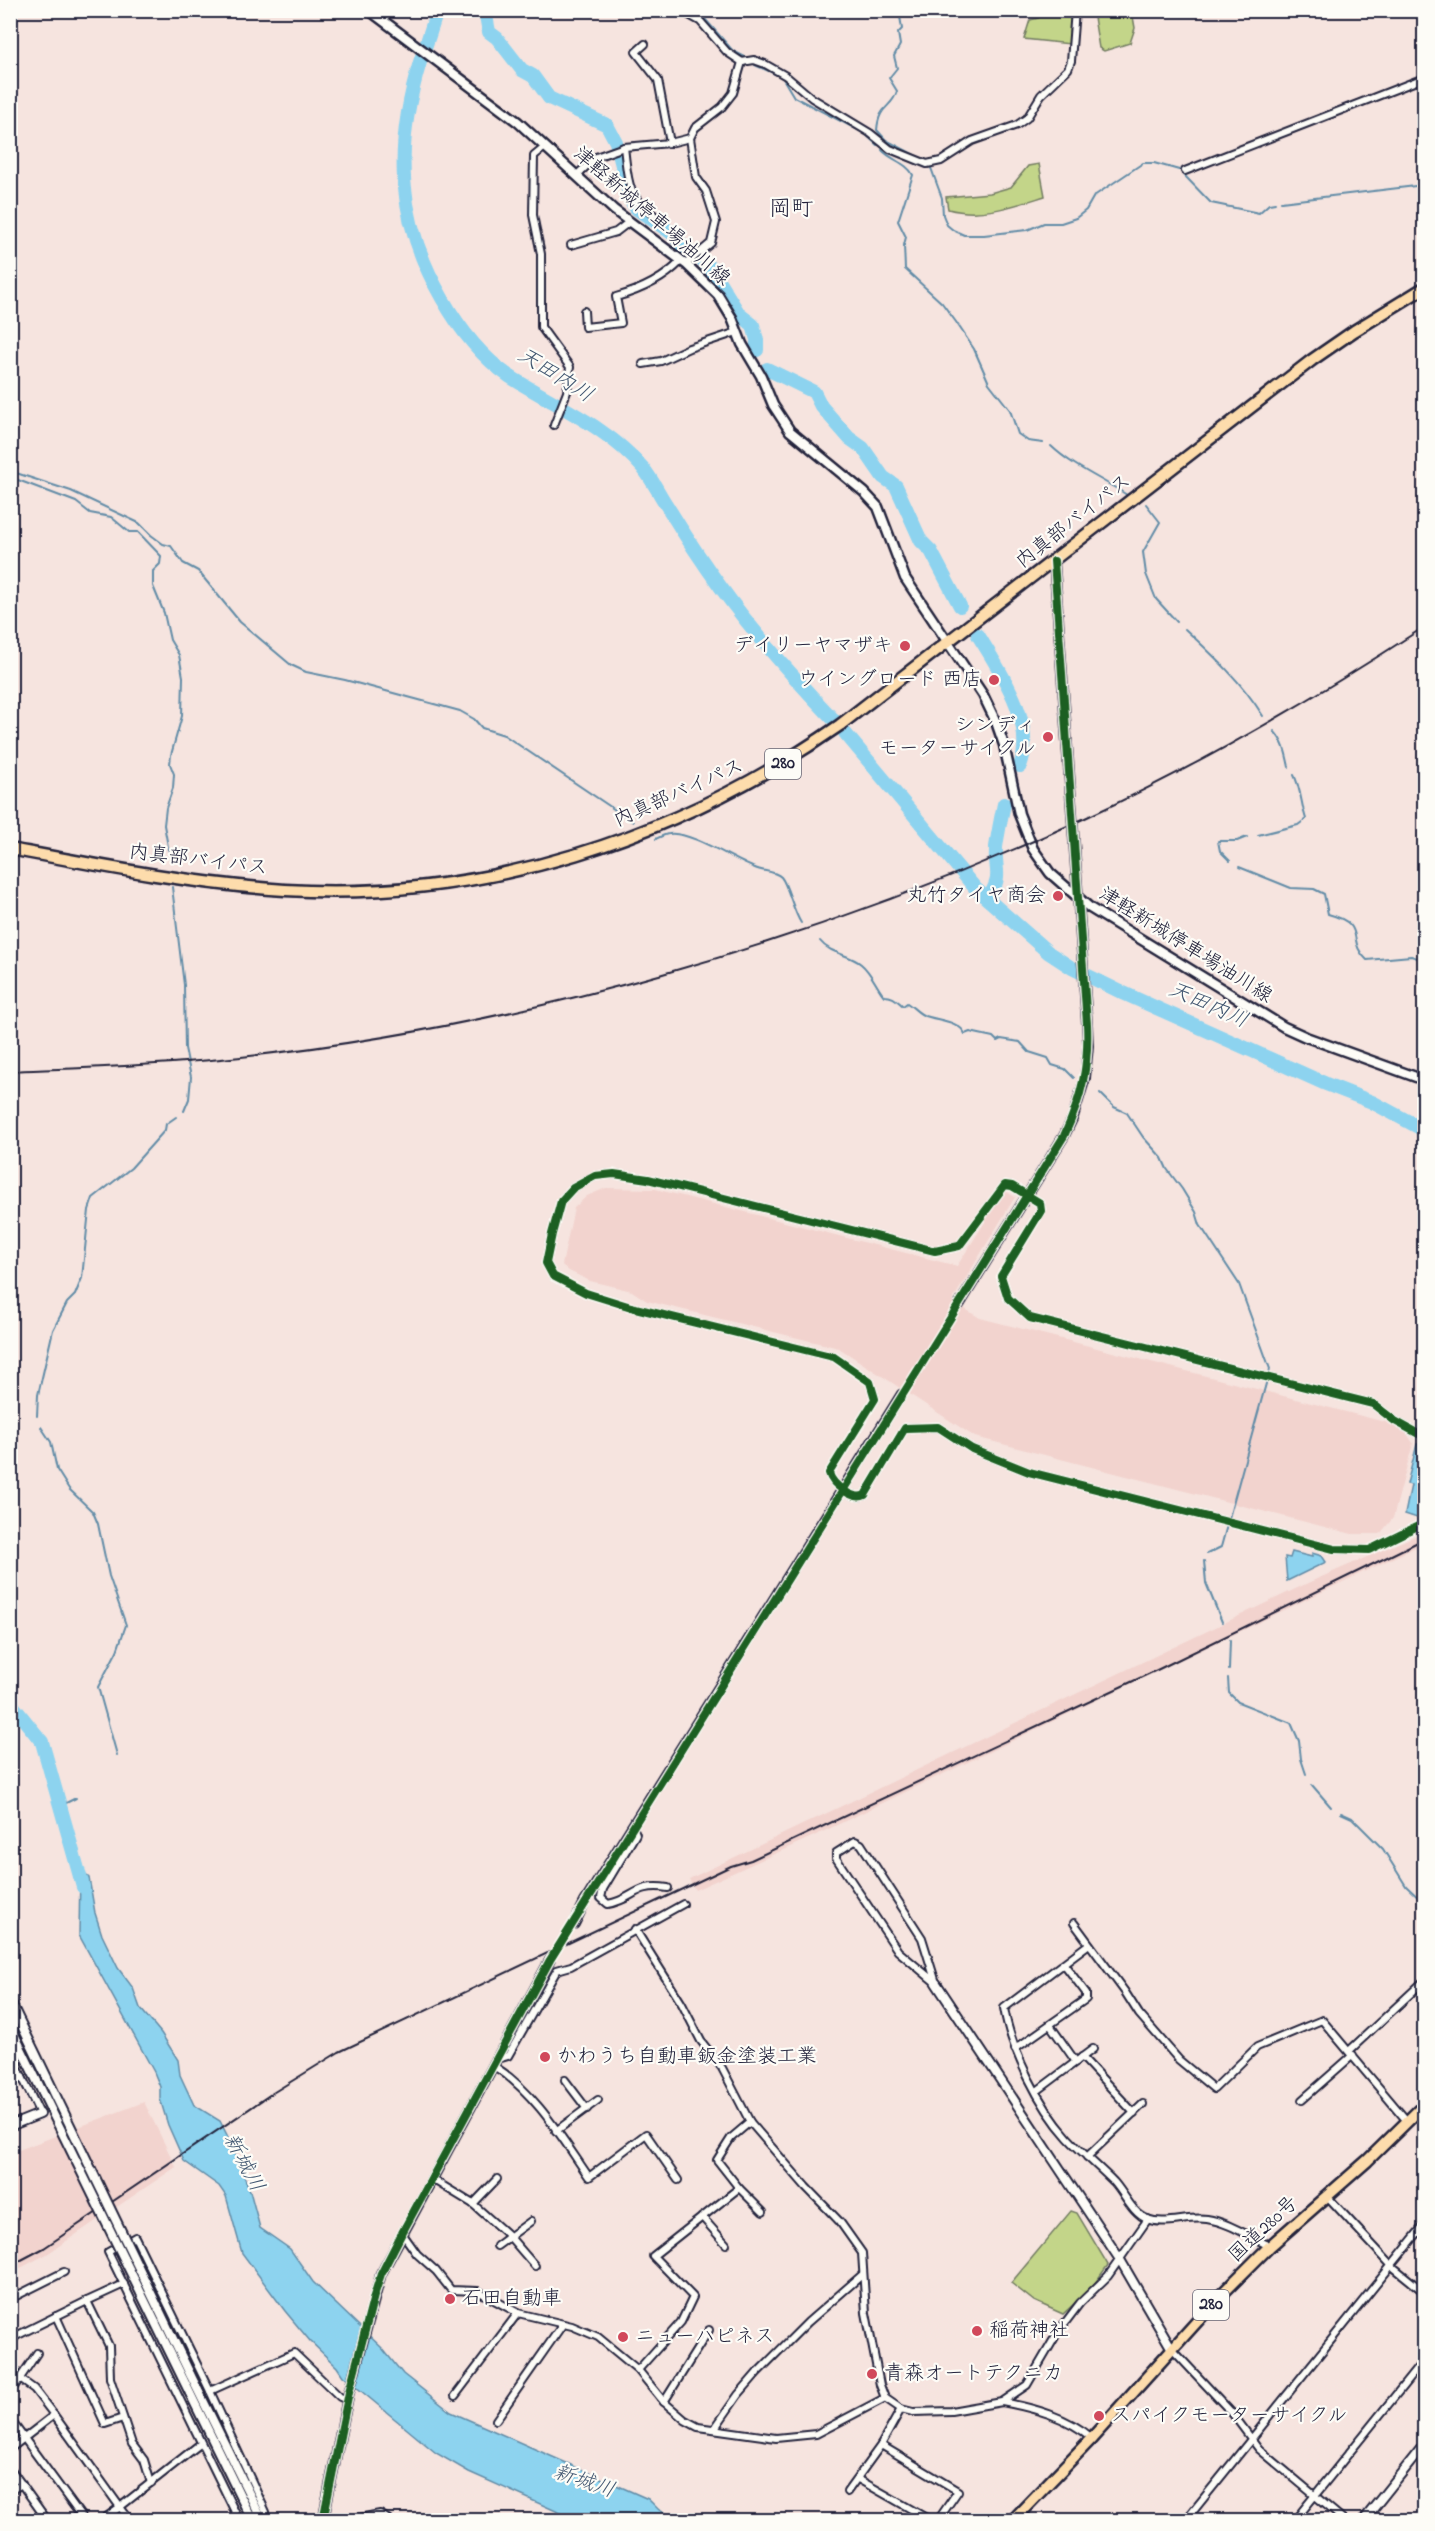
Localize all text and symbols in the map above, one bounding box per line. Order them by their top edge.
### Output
street label: 津軽新城停車場油川線 [566,140,736,294]
district label: 岡町 [769,194,813,226]
water label: 天田内川 [511,341,599,411]
street label: 内真部バイパス [1010,468,1138,576]
place label: デイリーヤマザキ [734,632,893,661]
marker: デイリーヤマザキ [898,639,912,653]
place label: ウイングロード 西店 [798,666,982,695]
marker: ウイングロード 西店 [987,673,1001,687]
place label: シンディ モーターサイクル [879,712,1036,764]
marker: シンディ モーターサイクル [1041,730,1055,744]
road number: 280 [765,749,801,779]
street label: 内真部バイパス [609,752,749,836]
street label: 内真部バイパス [127,838,269,884]
street label: 津軽新城停車場油川線 [1093,881,1277,1011]
place label: 丸竹タイヤ商会 [907,882,1046,911]
marker: 丸竹タイヤ商会 [1051,889,1065,903]
water label: 天田内川 [1164,975,1252,1037]
place label: かわうち自動車鈑金塗装工業 [557,2043,817,2072]
marker: かわうち自動車鈑金塗装工業 [538,2050,552,2064]
water label: 新城川 [215,2128,271,2198]
street label: 国道280号 [1223,2190,1305,2270]
place label: 石田自動車 [462,2285,562,2314]
road number: 280 [1193,2290,1229,2320]
marker: 石田自動車 [443,2292,457,2306]
place label: 稲荷神社 [989,2317,1069,2346]
place label: ニューハピネス [635,2323,775,2352]
marker: 稲荷神社 [970,2324,984,2338]
marker: ニューハピネス [616,2330,630,2344]
place label: 青森オートテクニカ [884,2360,1063,2389]
marker: 青森オートテクニカ [865,2367,879,2381]
place label: スパイクモーターサイクル [1111,2402,1347,2431]
marker: スパイクモーターサイクル [1092,2409,1106,2423]
water label: 新城川 [549,2458,619,2506]

